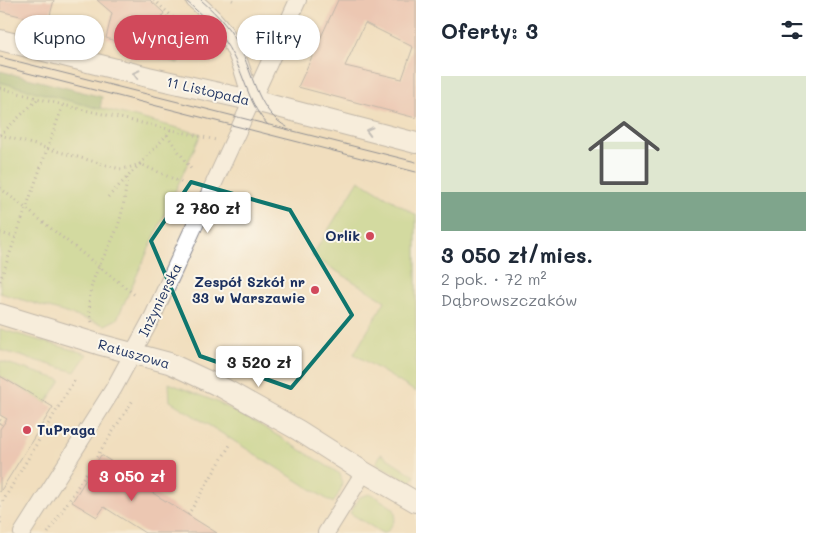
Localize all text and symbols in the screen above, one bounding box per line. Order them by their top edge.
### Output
chip: Kupno [15,15,104,60]
chip: Wynajem [114,15,227,60]
chip: Filtry [237,15,320,60]
icon: filters [778,16,806,44]
text: Oferty: 3 [441,17,538,44]
one-way arrow [132,69,141,80]
street label: 11 Listopada [165,72,252,109]
icon: home [579,108,669,198]
one-way arrow [364,126,373,137]
pin: 2 780 zł [156,192,260,234]
text: 2 780 zł [176,197,240,218]
place label: Orlik [325,226,360,245]
marker: Orlik [364,230,376,242]
text: 3 050 zł/mies. [441,241,593,268]
street label: Inżynierska [134,260,186,340]
text: 2 pok. · 72 m² [441,268,547,289]
place label: Zespół Szkół nr 33 w Warszawie [192,272,305,307]
marker: Zespół Szkół nr 33 w Warszawie [309,284,321,296]
text: Dąbrowszczaków [441,289,577,310]
street label: Ratuszowa [96,334,172,373]
pin: 3 520 zł [207,346,311,388]
text: 3 520 zł [227,351,291,372]
place label: TuPraga [37,420,96,439]
marker: TuPraga [21,424,33,436]
pin: 3 050 zł [80,460,184,502]
text: 3 050 zł [99,465,165,486]

